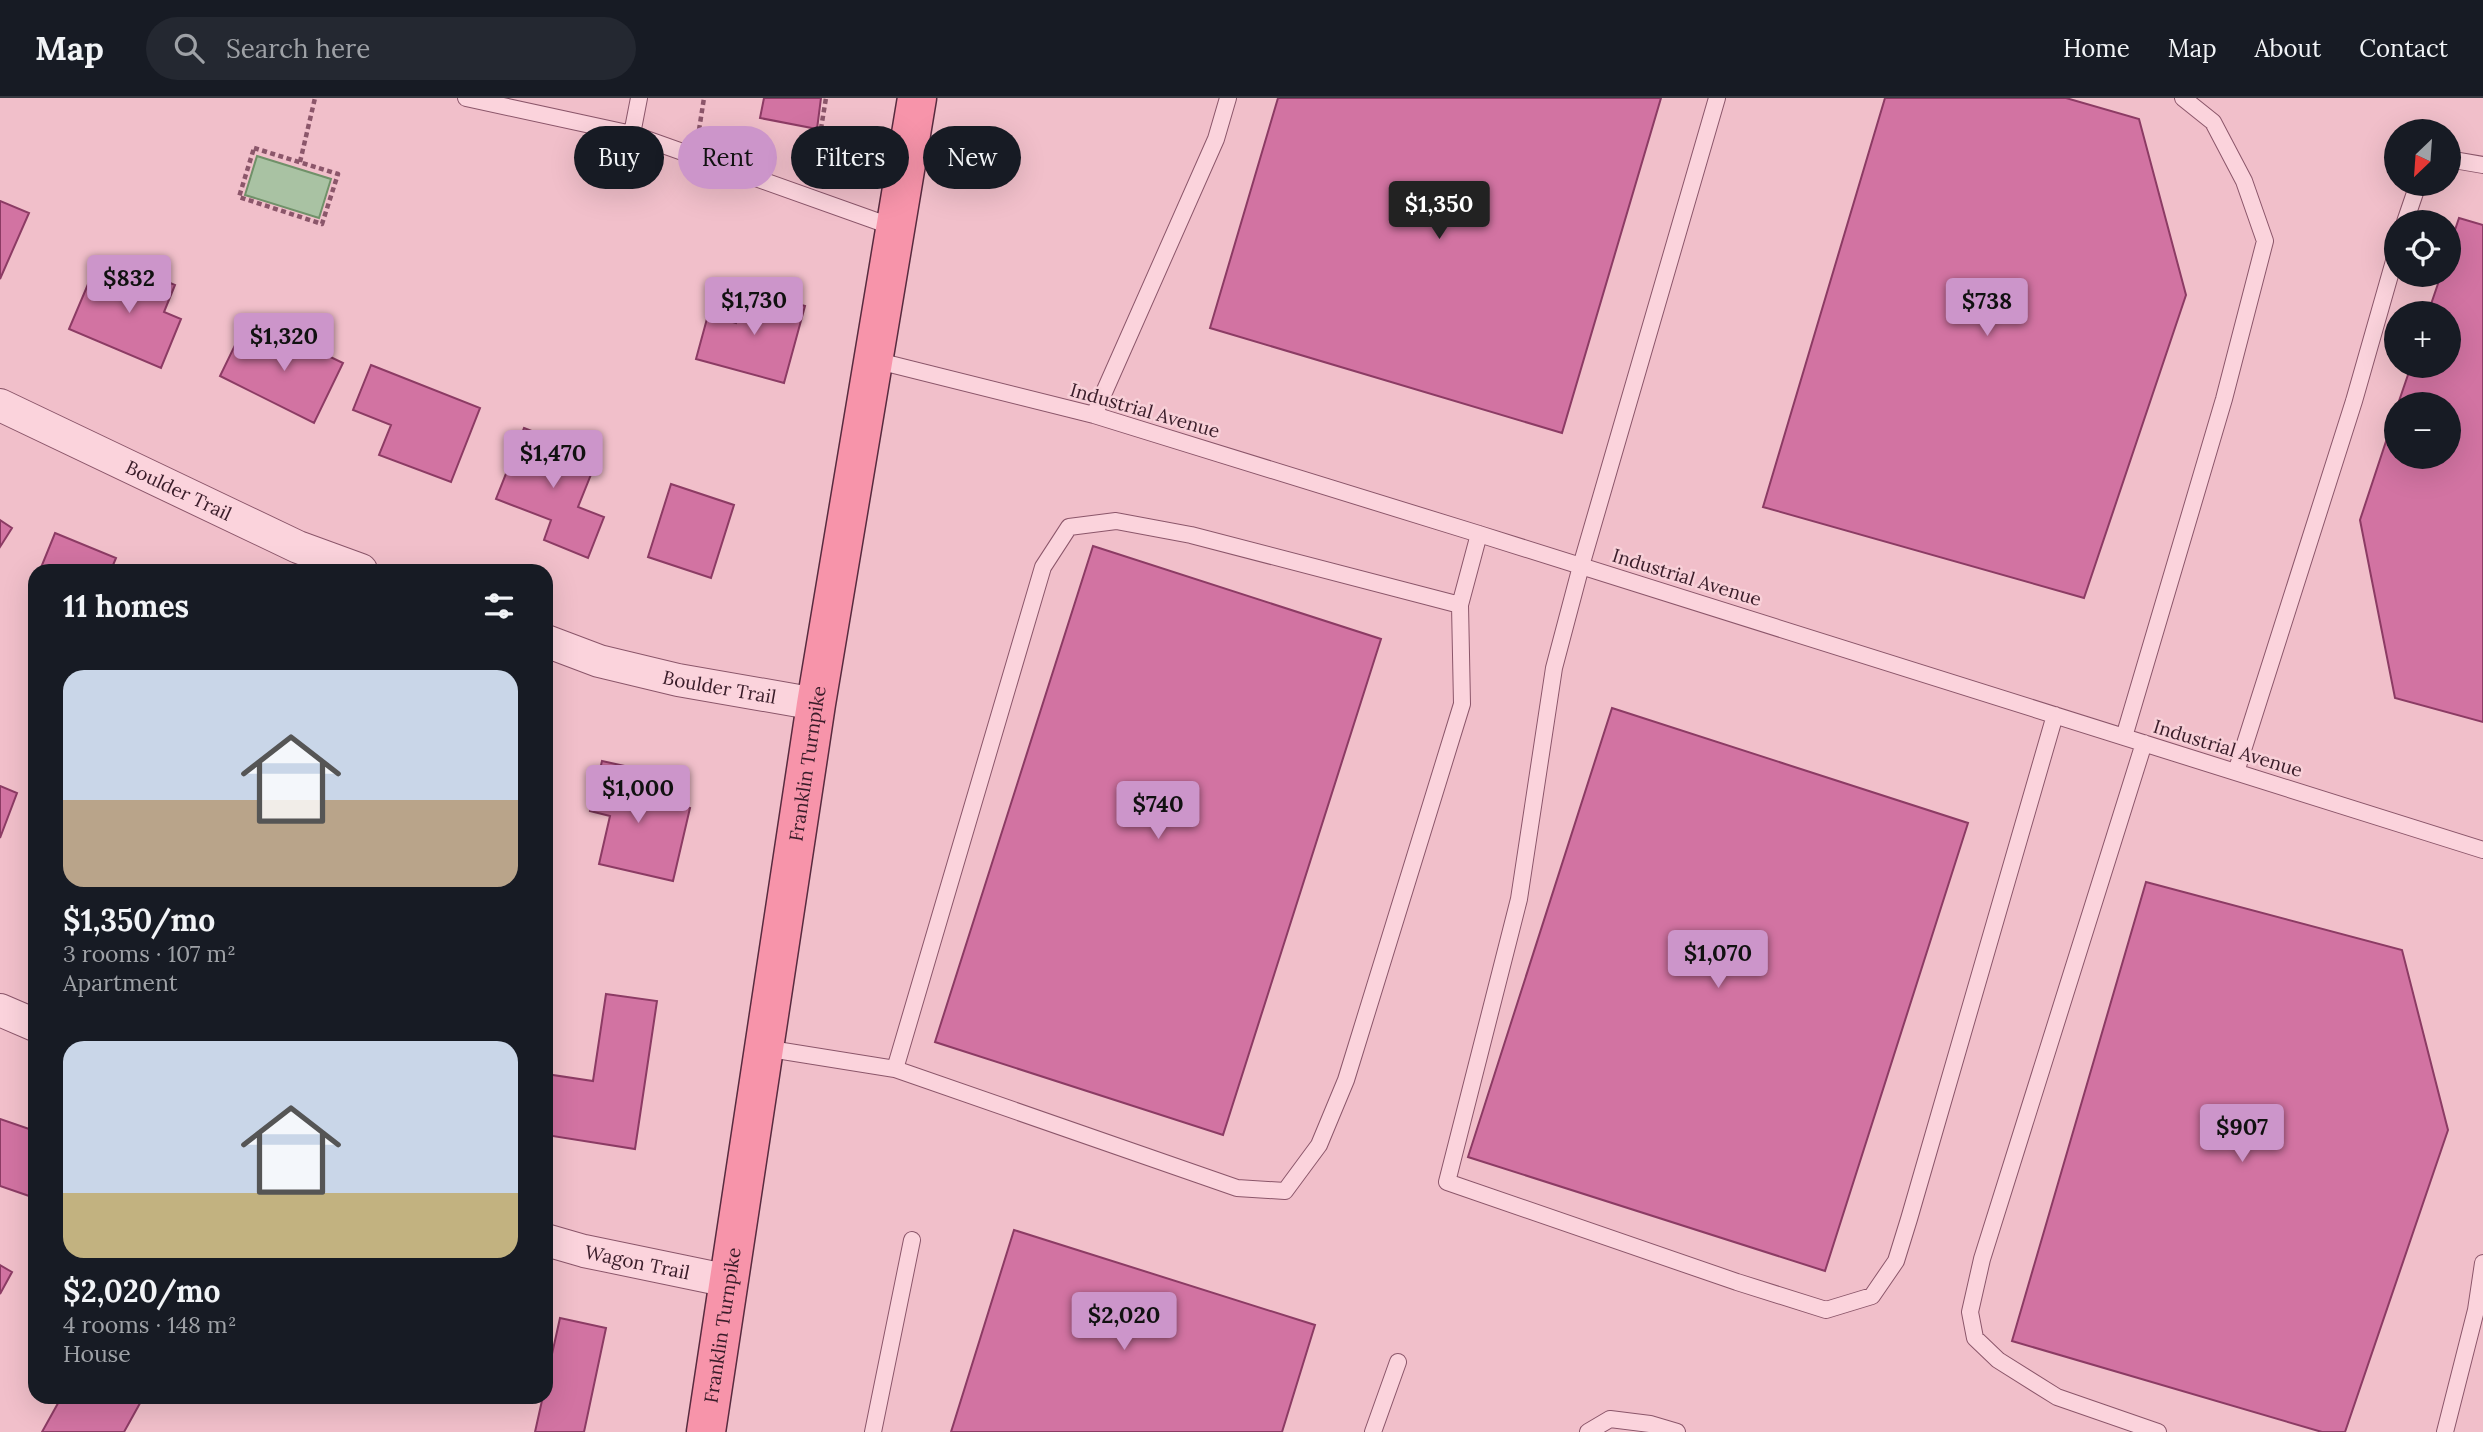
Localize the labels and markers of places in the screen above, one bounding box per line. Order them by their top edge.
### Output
pin: $1,350 [1382,181,1496,241]
pin: $832 [88,256,170,315]
pin: $1,730 [697,278,811,337]
pin: $738 [1946,278,2028,338]
pin: $1,320 [227,314,341,373]
pin: $1,470 [496,430,610,490]
pin: $1,000 [581,766,695,825]
pin: $740 [1117,782,1199,841]
pin: $1,070 [1661,930,1775,990]
pin: $907 [2201,1104,2283,1164]
pin: $2,020 [1067,1292,1181,1352]

